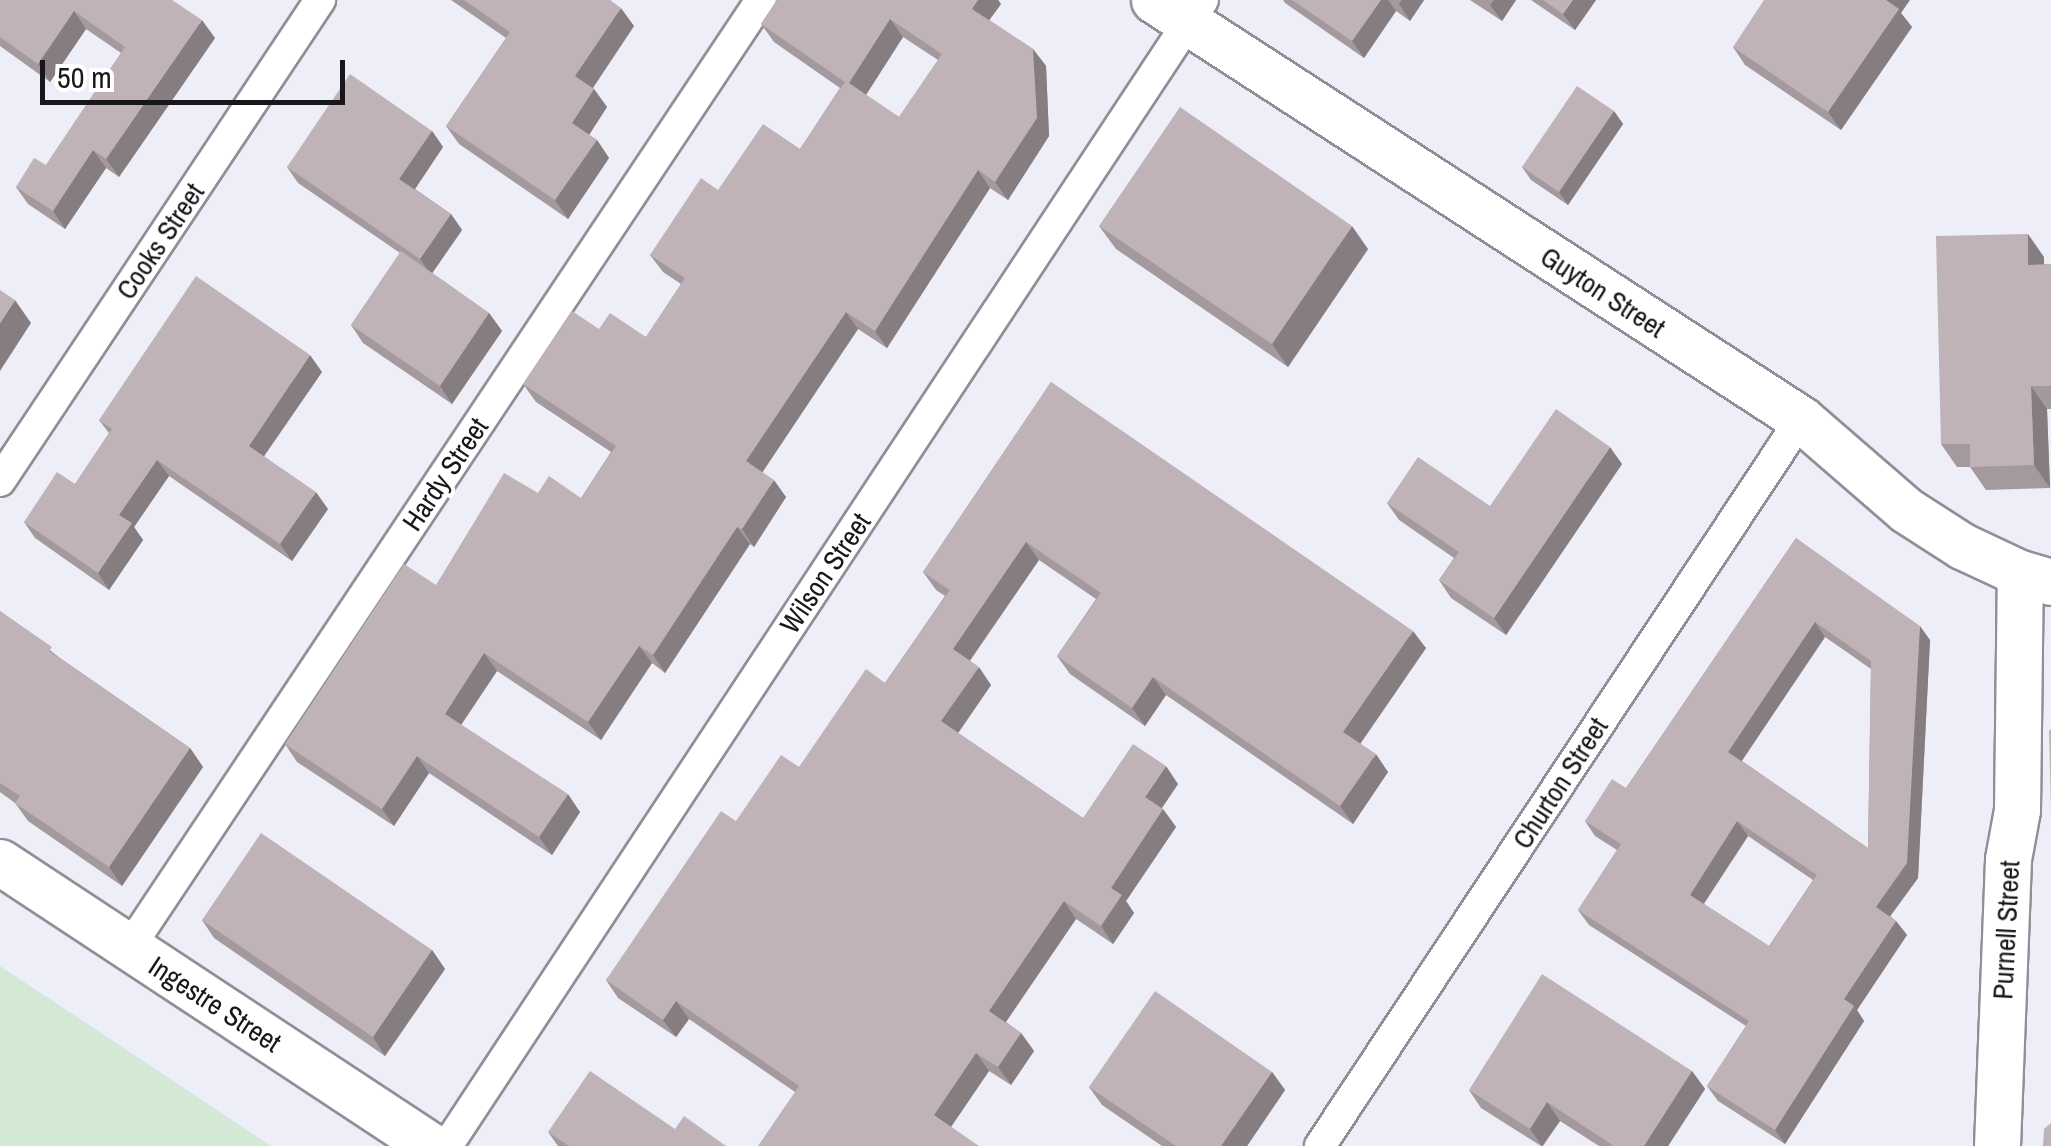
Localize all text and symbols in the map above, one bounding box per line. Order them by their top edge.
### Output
scale bar [45,40,350,102]
text: 50 m [57,57,112,97]
street label: Cooks Street [109,177,211,305]
street label: Guyton Street [1534,239,1672,345]
street label: Hardy Street [395,411,495,537]
street label: Wilson Street [773,506,877,640]
street label: Churton Street [1505,711,1615,855]
street label: Purnell Street [1986,860,2026,1000]
street label: Ingestre Street [143,949,287,1059]

